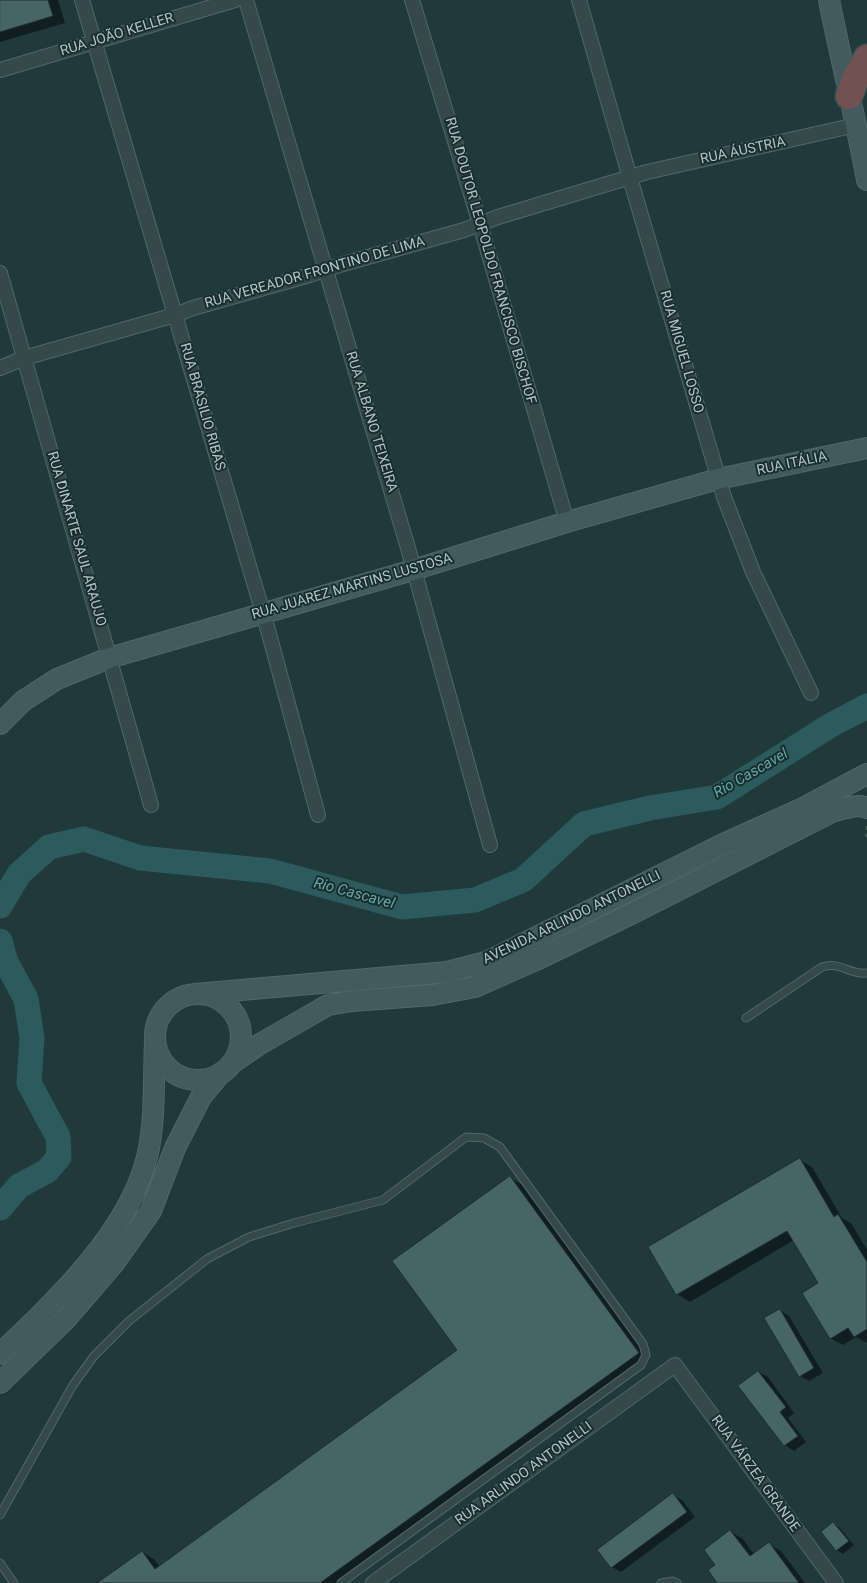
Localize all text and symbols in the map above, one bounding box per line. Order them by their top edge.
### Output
street label: RUA JOÃO KELLER [58,10,176,60]
street label: RUA DOUTOR LEOPOLDO FRANCISCO BISCHOF [441,116,539,406]
street label: RUA ÁUSTRIA [699,134,787,168]
street label: RUA VEREADOR FRONTINO DE LIMA [203,233,427,313]
street label: RUA MIGUEL LOSSO [655,289,707,415]
street label: RUA BRASILIO RIBAS [176,341,228,473]
street label: RUA ALBANO TEIXEIRA [342,350,400,494]
street label: RUA ITÁLIA [755,448,829,480]
street label: RUA DINARTE SAUL ARAUJO [43,450,109,628]
street label: RUA JUAREZ MARTINS LUSTOSA [250,550,454,624]
water label: Rio Cascavel [711,745,791,803]
street label: AVENIDA ARLINDO ANTONELLI [480,868,664,968]
water label: Rio Cascavel [312,875,396,913]
street label: RUA VÁRZEA GRANDE [707,1413,803,1535]
street label: RUA ARLINDO ANTONELLI [452,1419,596,1529]

